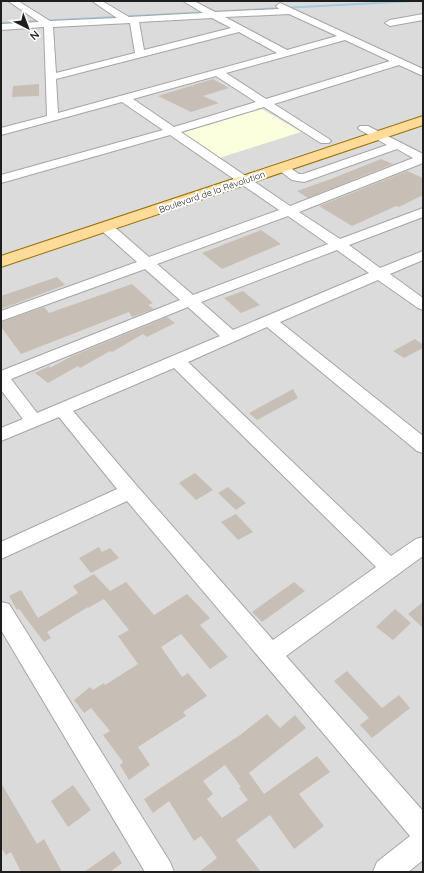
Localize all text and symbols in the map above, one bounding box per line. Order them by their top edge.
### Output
north arrow [8,8,48,48]
text: N [27,28,42,43]
street label: Boulevard de la Révolution [157,168,266,215]

